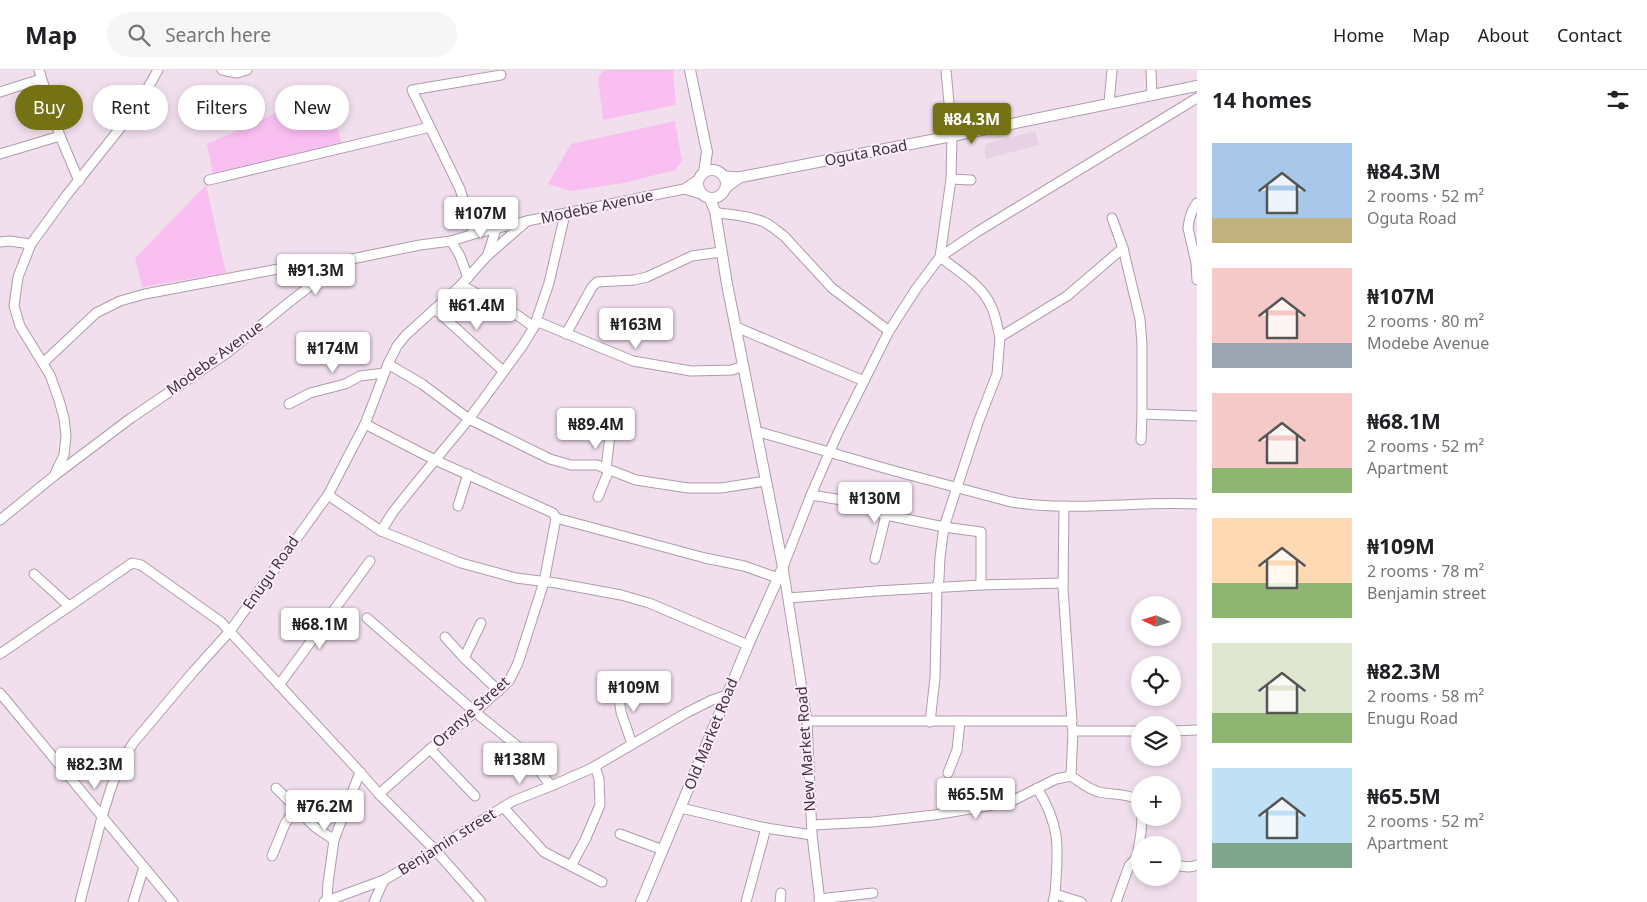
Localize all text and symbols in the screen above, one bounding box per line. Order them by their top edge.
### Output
search box [107,12,457,57]
text: Map [25,18,77,51]
icon: search [125,21,153,49]
text: Search here [165,22,271,48]
text: Home [1333,23,1384,47]
text: Map [1412,23,1450,47]
text: About [1478,23,1529,47]
text: Contact [1557,23,1622,47]
chip: Buy [15,85,83,130]
chip: Rent [93,85,168,130]
chip: Filters [178,85,265,130]
chip: New [275,85,349,130]
text: 14 homes [1212,86,1312,114]
icon: filters [1604,86,1632,114]
pin: ₦84.3M [931,102,1013,145]
text: ₦84.3M [944,108,1000,130]
street label: Oguta Road [823,134,909,170]
text: ₦84.3M [1367,157,1441,185]
icon: home [1252,163,1312,223]
street label: Modebe Avenue [539,184,655,228]
text: 2 rooms · 52 m² [1367,185,1484,207]
pin: ₦107M [446,196,516,239]
text: ₦107M [455,202,507,224]
text: Oguta Road [1367,207,1457,229]
pin: ₦91.3M [275,254,357,296]
text: ₦91.3M [288,259,344,281]
text: ₦107M [1367,282,1435,310]
pin: ₦61.4M [436,288,518,331]
icon: home [1252,288,1312,348]
text: ₦61.4M [449,294,505,316]
pin: ₦163M [601,308,671,350]
text: 2 rooms · 80 m² [1367,310,1484,332]
text: ₦163M [610,313,662,335]
street label: Modebe Avenue [162,315,267,399]
pin: ₦174M [298,332,368,374]
text: Modebe Avenue [1367,332,1489,354]
text: ₦174M [307,337,359,359]
text: ₦68.1M [1367,407,1441,435]
pin: ₦89.4M [555,408,637,450]
text: ₦89.4M [568,413,624,435]
icon: home [1252,413,1312,473]
text: 2 rooms · 52 m² [1367,435,1484,457]
text: Apartment [1367,457,1448,479]
pin: ₦130M [840,482,910,524]
text: ₦130M [849,487,901,509]
street label: Enugu Road [238,532,303,613]
text: ₦109M [1367,532,1435,560]
icon: home [1252,538,1312,598]
text: 2 rooms · 78 m² [1367,560,1484,582]
text: Benjamin street [1367,582,1486,604]
north arrow [1131,596,1181,646]
map controls [1131,596,1181,886]
pin: ₦68.1M [279,608,361,650]
text: ₦68.1M [292,613,348,635]
button: locate [1131,656,1181,706]
text: ₦82.3M [1367,657,1441,685]
icon: home [1252,663,1312,723]
pin: ₦109M [599,670,669,713]
street label: Oranye Street [428,671,514,751]
street label: Old Market Road [679,675,742,792]
text: ₦109M [608,676,660,698]
text: 2 rooms · 58 m² [1367,685,1484,707]
street label: New Market Road [791,686,819,812]
text: Enugu Road [1367,707,1458,729]
button: layers [1131,716,1181,766]
pin: ₦138M [485,742,555,785]
pin: ₦82.3M [54,748,136,790]
text: ₦138M [494,748,546,770]
text: ₦82.3M [67,753,123,775]
button: + [1131,776,1181,826]
pin: ₦65.5M [935,778,1017,820]
text: ₦65.5M [1367,782,1441,810]
text: ₦65.5M [948,783,1004,805]
icon: home [1252,788,1312,848]
pin: ₦76.2M [284,790,366,832]
text: ₦76.2M [297,795,353,817]
street label: Benjamin street [394,803,500,879]
text: 2 rooms · 52 m² [1367,810,1484,832]
text: Apartment [1367,832,1448,854]
button: − [1131,836,1181,886]

